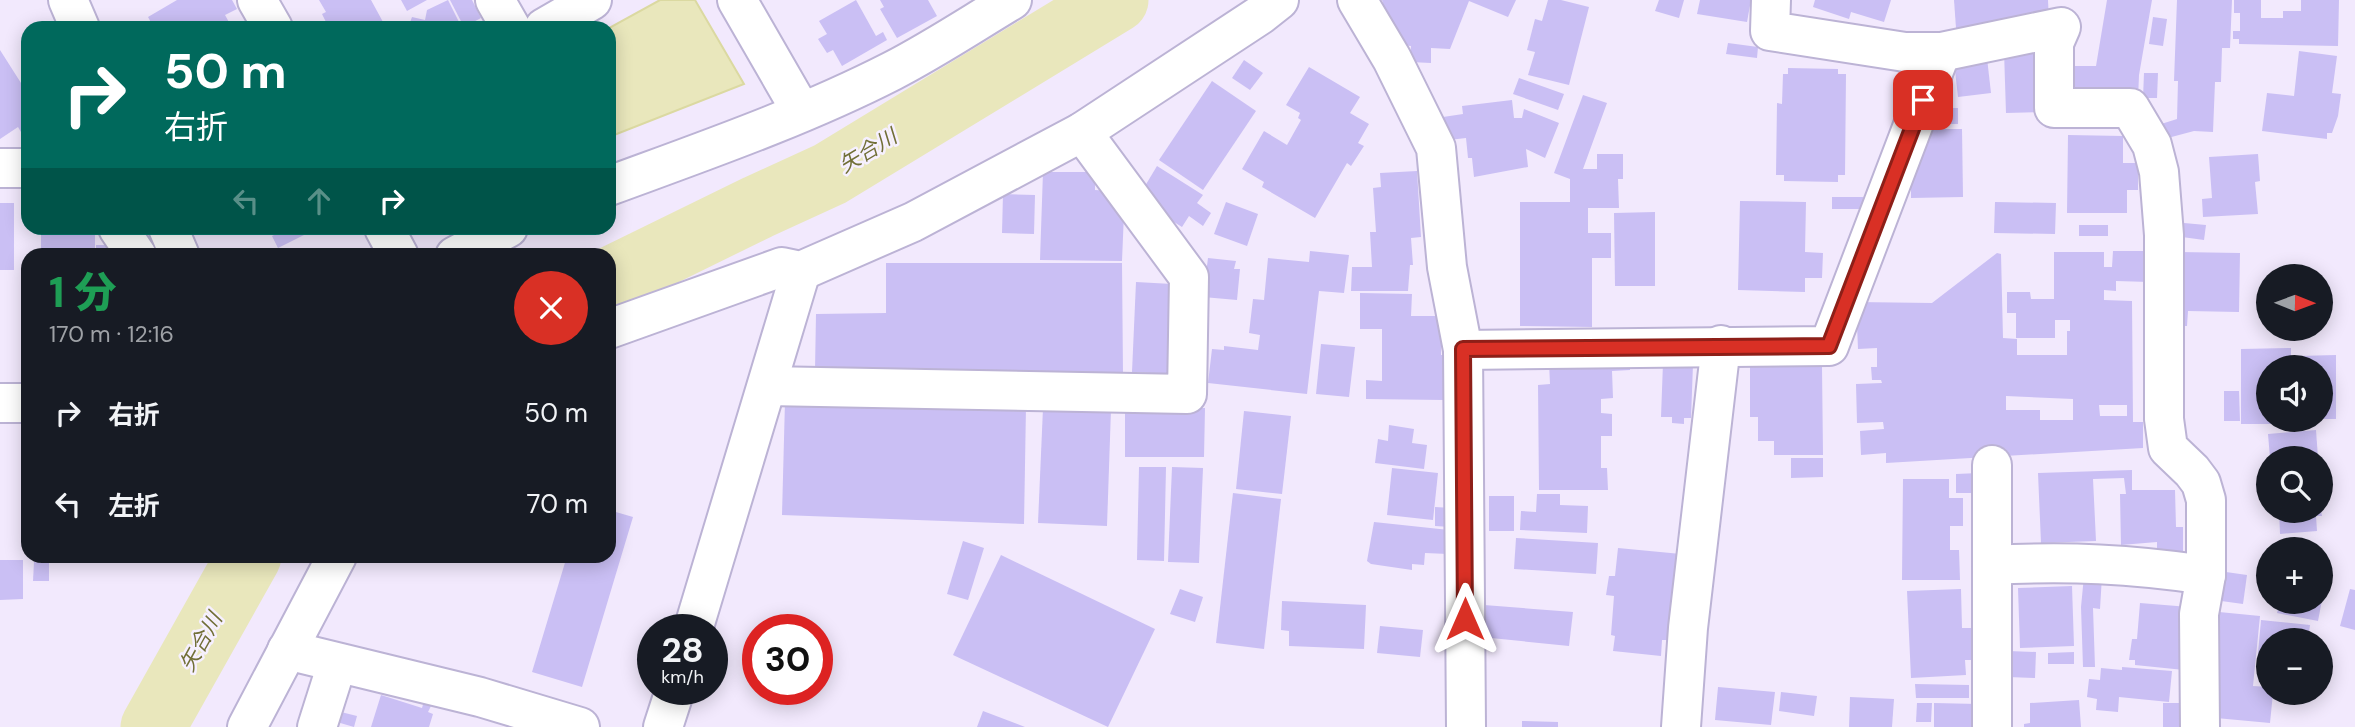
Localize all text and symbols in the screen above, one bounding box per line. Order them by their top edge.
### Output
text: 50 m [164,39,287,103]
icon: right [49,49,140,140]
pin [1893,70,1953,130]
icon: arrive [1904,81,1942,119]
text: 右折 [164,106,228,148]
water label: 矢合川 [834,122,904,179]
icon: left [227,182,265,220]
icon: ahead [300,182,338,220]
icon: right [373,182,411,220]
north arrow [2256,264,2333,341]
map controls [2256,264,2333,705]
text: 1 分 [49,265,116,320]
button: close [514,271,588,345]
text: 170 m · 12:16 [49,319,174,349]
button: sound [2256,355,2333,432]
icon: right [49,394,87,432]
text: 50 m [524,396,588,430]
text: 右折 [108,398,160,432]
button: search [2256,446,2333,523]
icon: left [49,485,87,523]
text: 70 m [527,487,588,521]
text: 左折 [108,489,160,523]
button: + [2256,537,2333,614]
position arrow [1428,582,1502,656]
water label: 矢合川 [173,606,229,676]
speed limit sign: 30 [742,614,833,705]
text: 28 [661,627,704,673]
button: − [2256,628,2333,705]
text: km/h [661,665,704,689]

